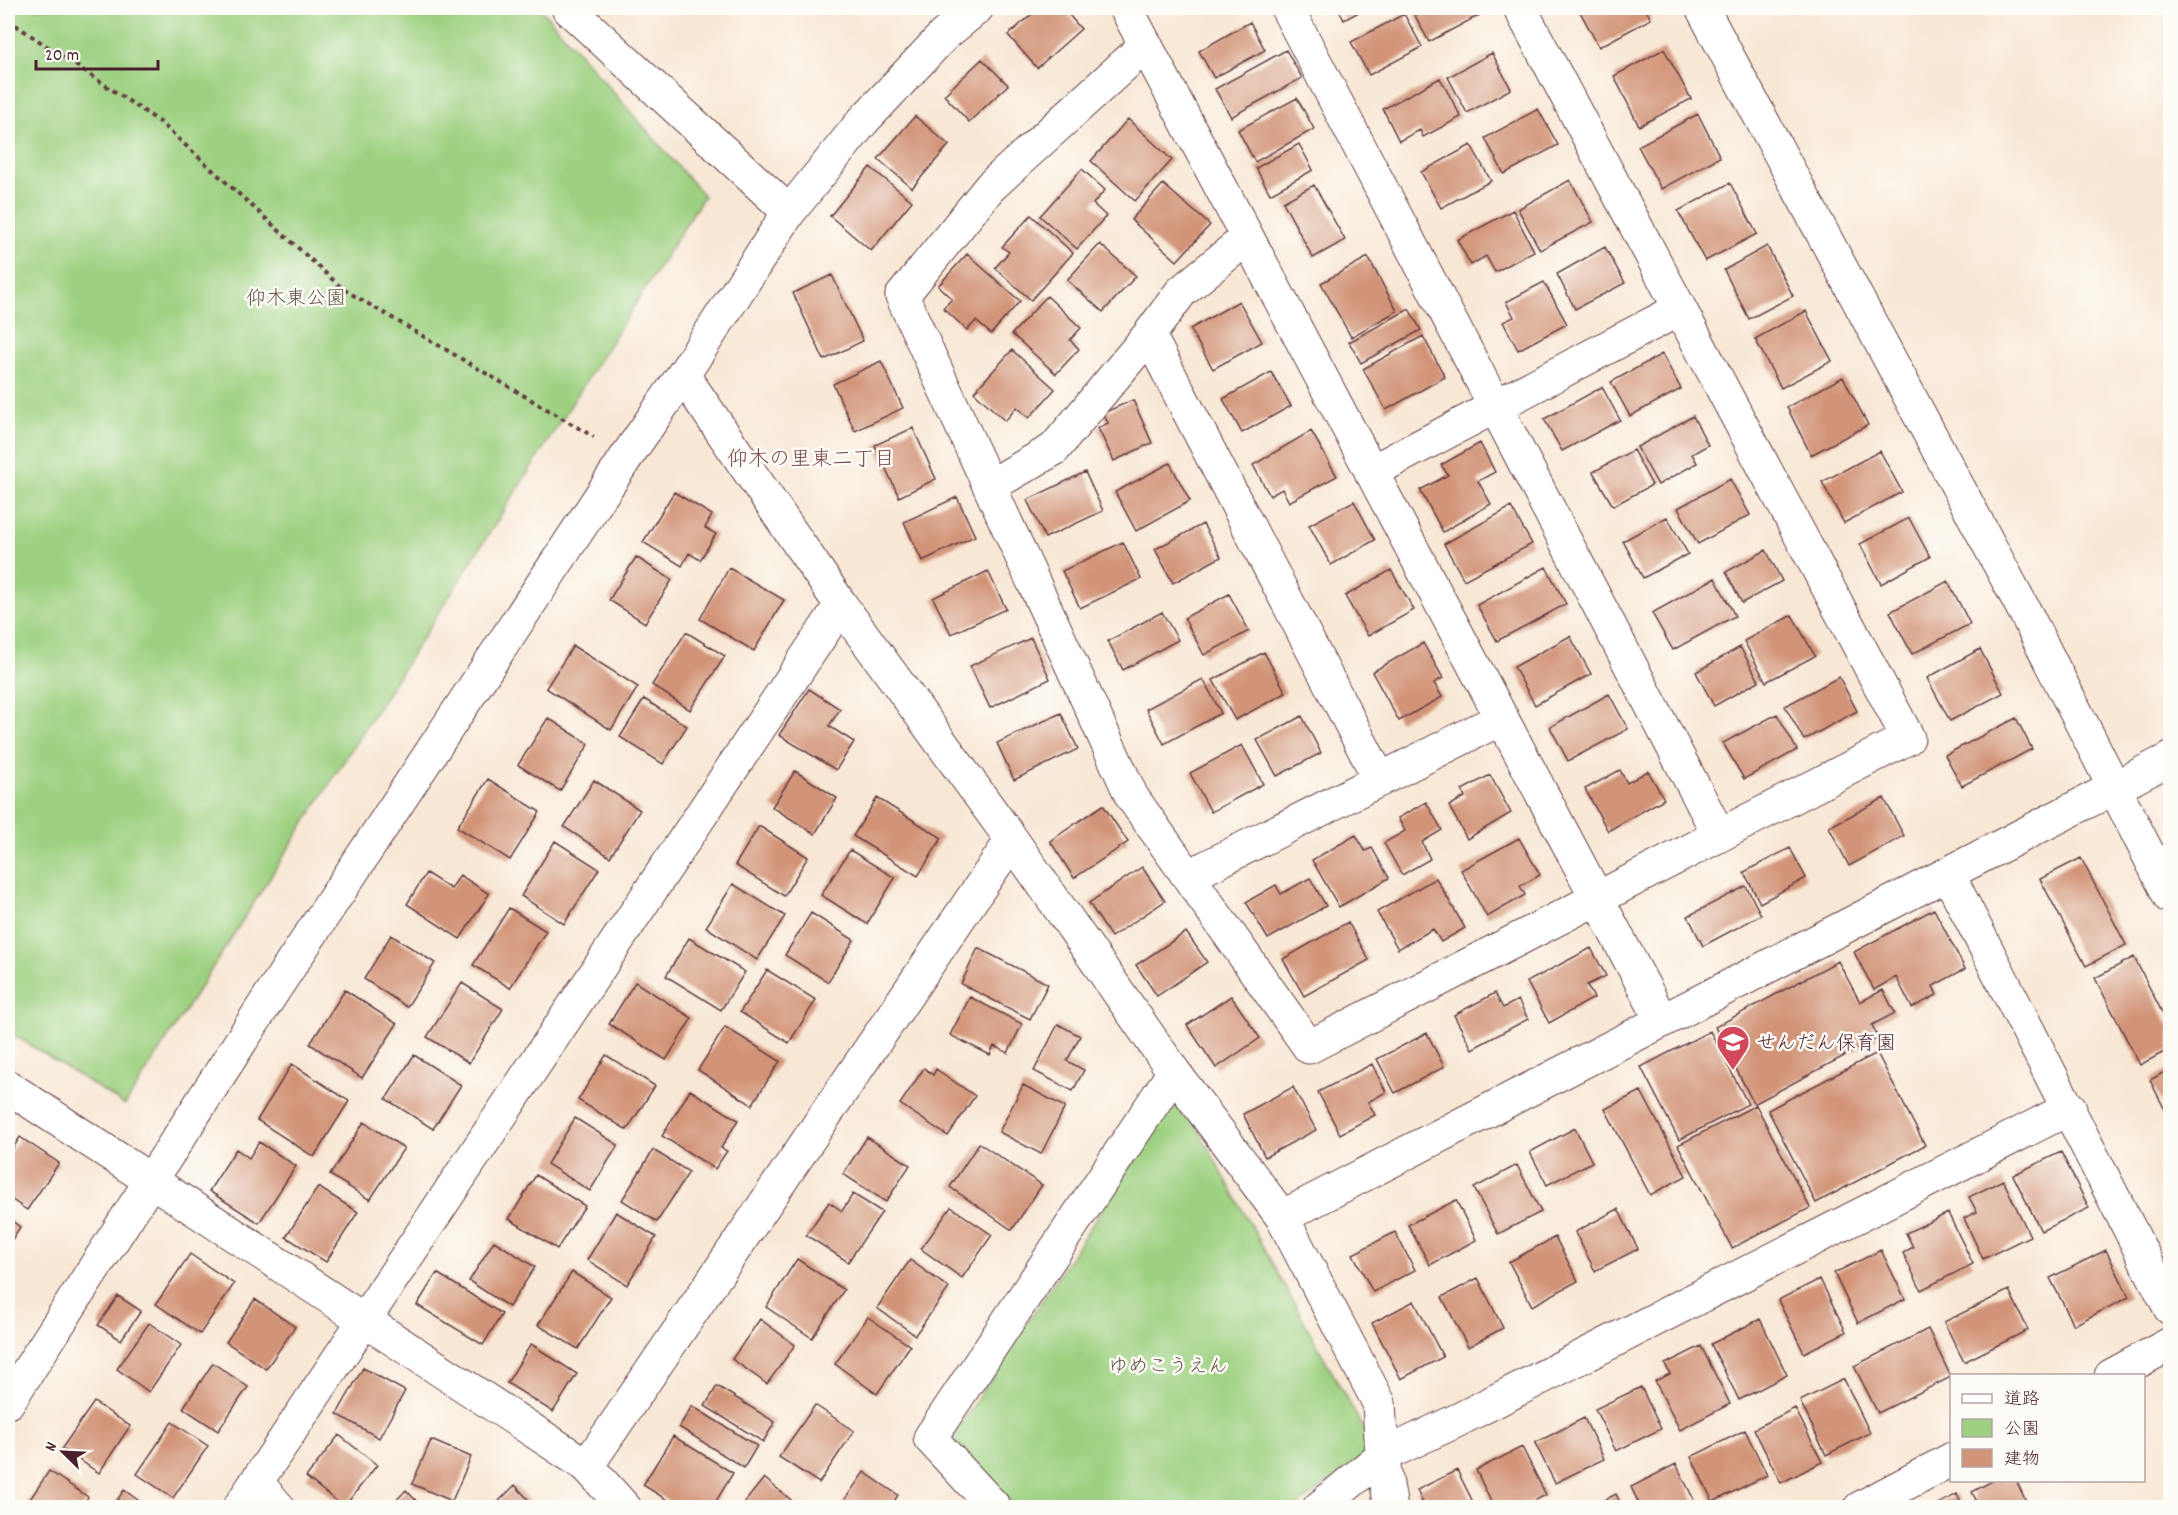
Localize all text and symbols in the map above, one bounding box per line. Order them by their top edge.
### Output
scale bar [36,33,158,71]
text: 20 m [45,44,79,69]
park label: 仰木東公園 [246,286,346,314]
district label: 仰木の里東二丁目 [727,446,895,476]
school or university icon: せんだん保育園 [1715,1024,1751,1071]
place label: せんだん保育園 [1756,1031,1896,1059]
park label: ゆめこうえん [1108,1354,1228,1382]
legend [1950,1374,2145,1482]
text: 道路 [2004,1388,2040,1413]
text: 公園 [2004,1418,2040,1443]
north arrow [33,1422,93,1482]
text: N [39,1439,64,1455]
text: 建物 [2004,1448,2040,1473]

